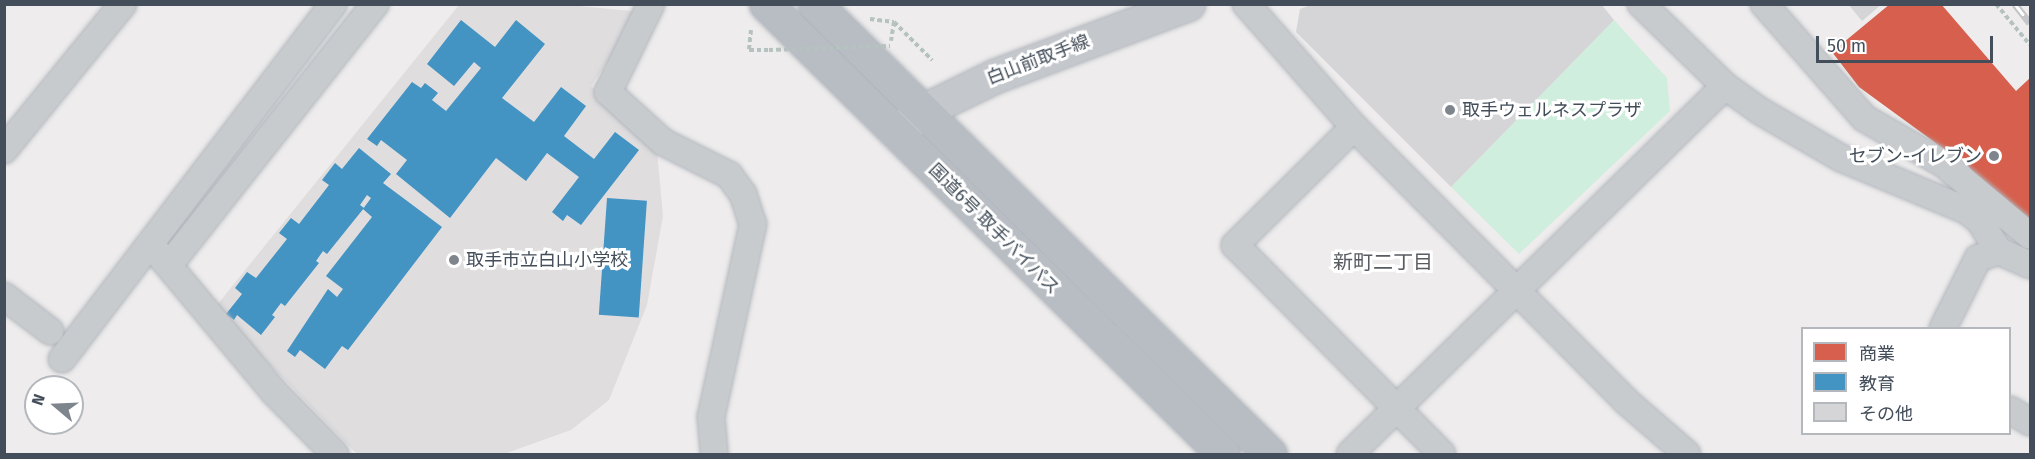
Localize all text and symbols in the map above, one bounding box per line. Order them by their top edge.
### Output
scale bar [1819,24,1996,62]
street label: 白山前取手線 [984,31,1092,89]
text: 50 m [1827,35,1866,57]
place label: 取手ウェルネスプラザ [1462,99,1642,121]
marker: 取手ウェルネスプラザ [1443,103,1457,117]
place label: セブン-イレブン [1849,145,1982,167]
marker: セブン-イレブン [1987,149,2001,163]
street label: 国道6号 取手バイパス [924,159,1064,299]
place label: 取手市立白山小学校 [466,249,628,271]
district label: 新町二丁目 [1333,250,1433,274]
marker: 取手市立白山小学校 [447,253,461,267]
legend [1801,327,2011,435]
text: 商業 [1859,343,1895,365]
text: 教育 [1859,373,1895,395]
north arrow [24,375,84,435]
text: N [28,392,49,408]
text: その他 [1859,403,1913,425]

